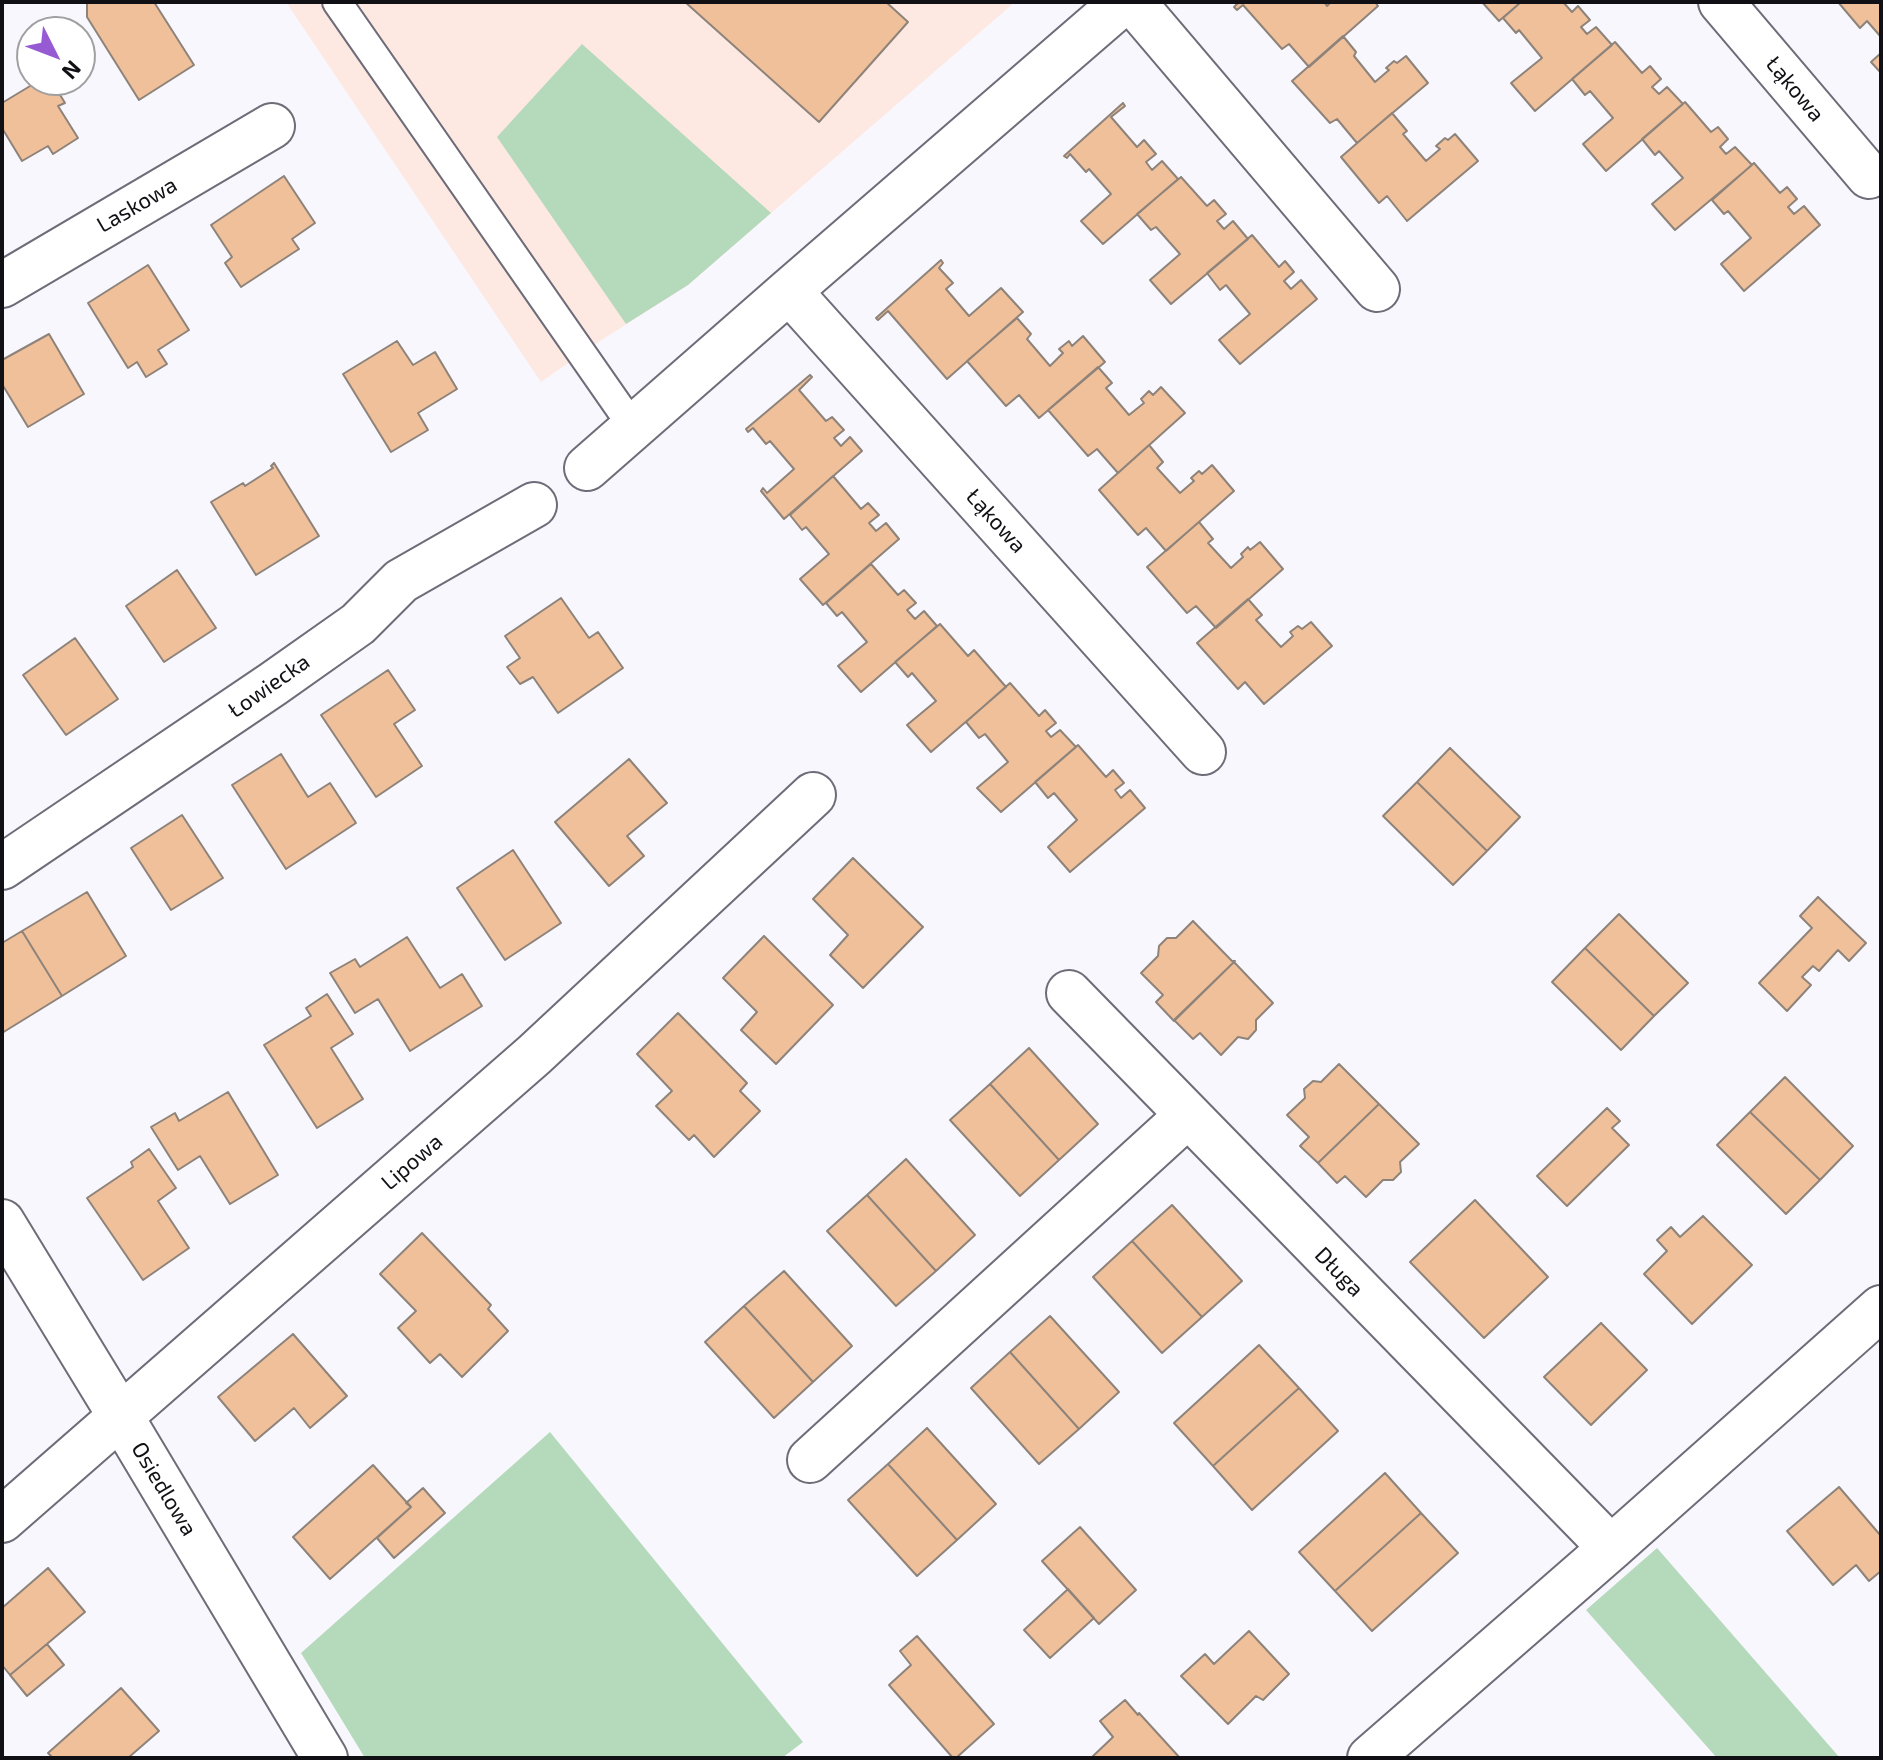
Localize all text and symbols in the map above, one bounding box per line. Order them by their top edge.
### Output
north arrow [16,16,96,96]
street label: Łąkowa [1760,51,1830,127]
text: N [57,56,87,85]
street label: Laskowa [92,172,182,238]
street label: Łąkowa [960,484,1032,558]
street label: Łowiecka [223,648,315,724]
street label: Lipowa [376,1128,448,1196]
street label: Długa [1309,1242,1369,1302]
street label: Osiedlowa [126,1437,202,1541]

